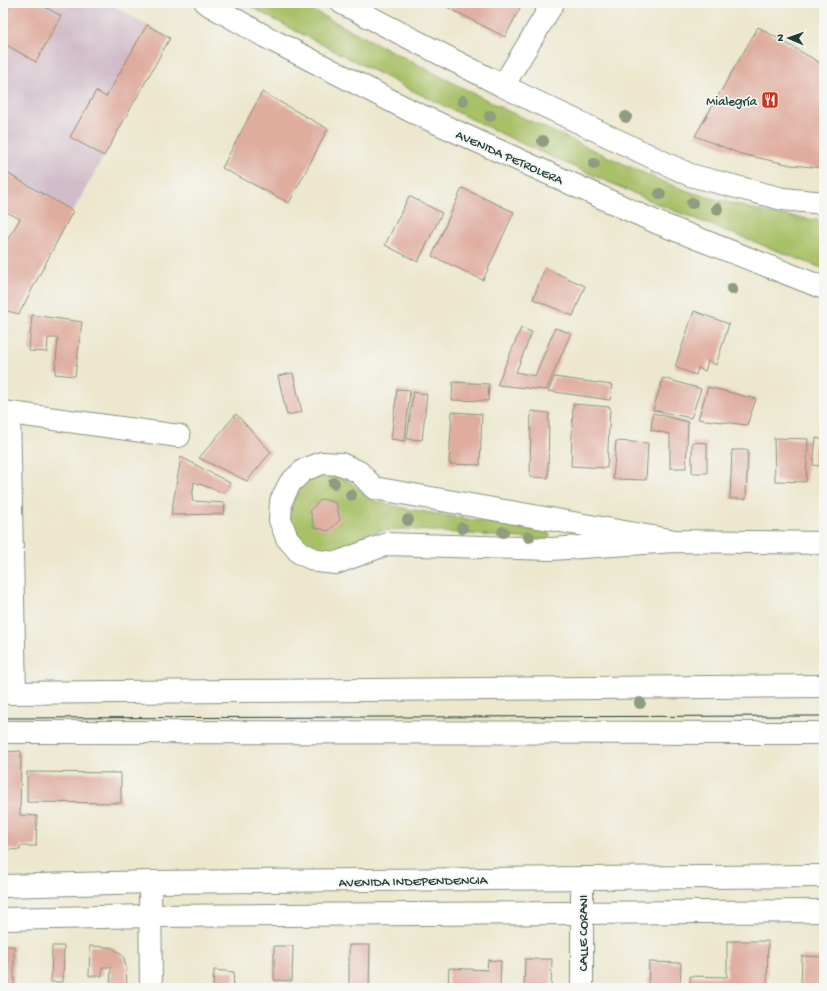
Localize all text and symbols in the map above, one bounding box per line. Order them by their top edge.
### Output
north arrow [769,18,809,58]
text: N [775,34,787,42]
restaurant icon: Mialegría [760,90,780,110]
place label: Mialegría [706,95,758,110]
street label: AVENIDA PETROLERA [453,128,566,189]
street label: AVENIDA INDEPENDENCIA [339,874,489,891]
street label: CALLE CORANI [577,895,592,971]

